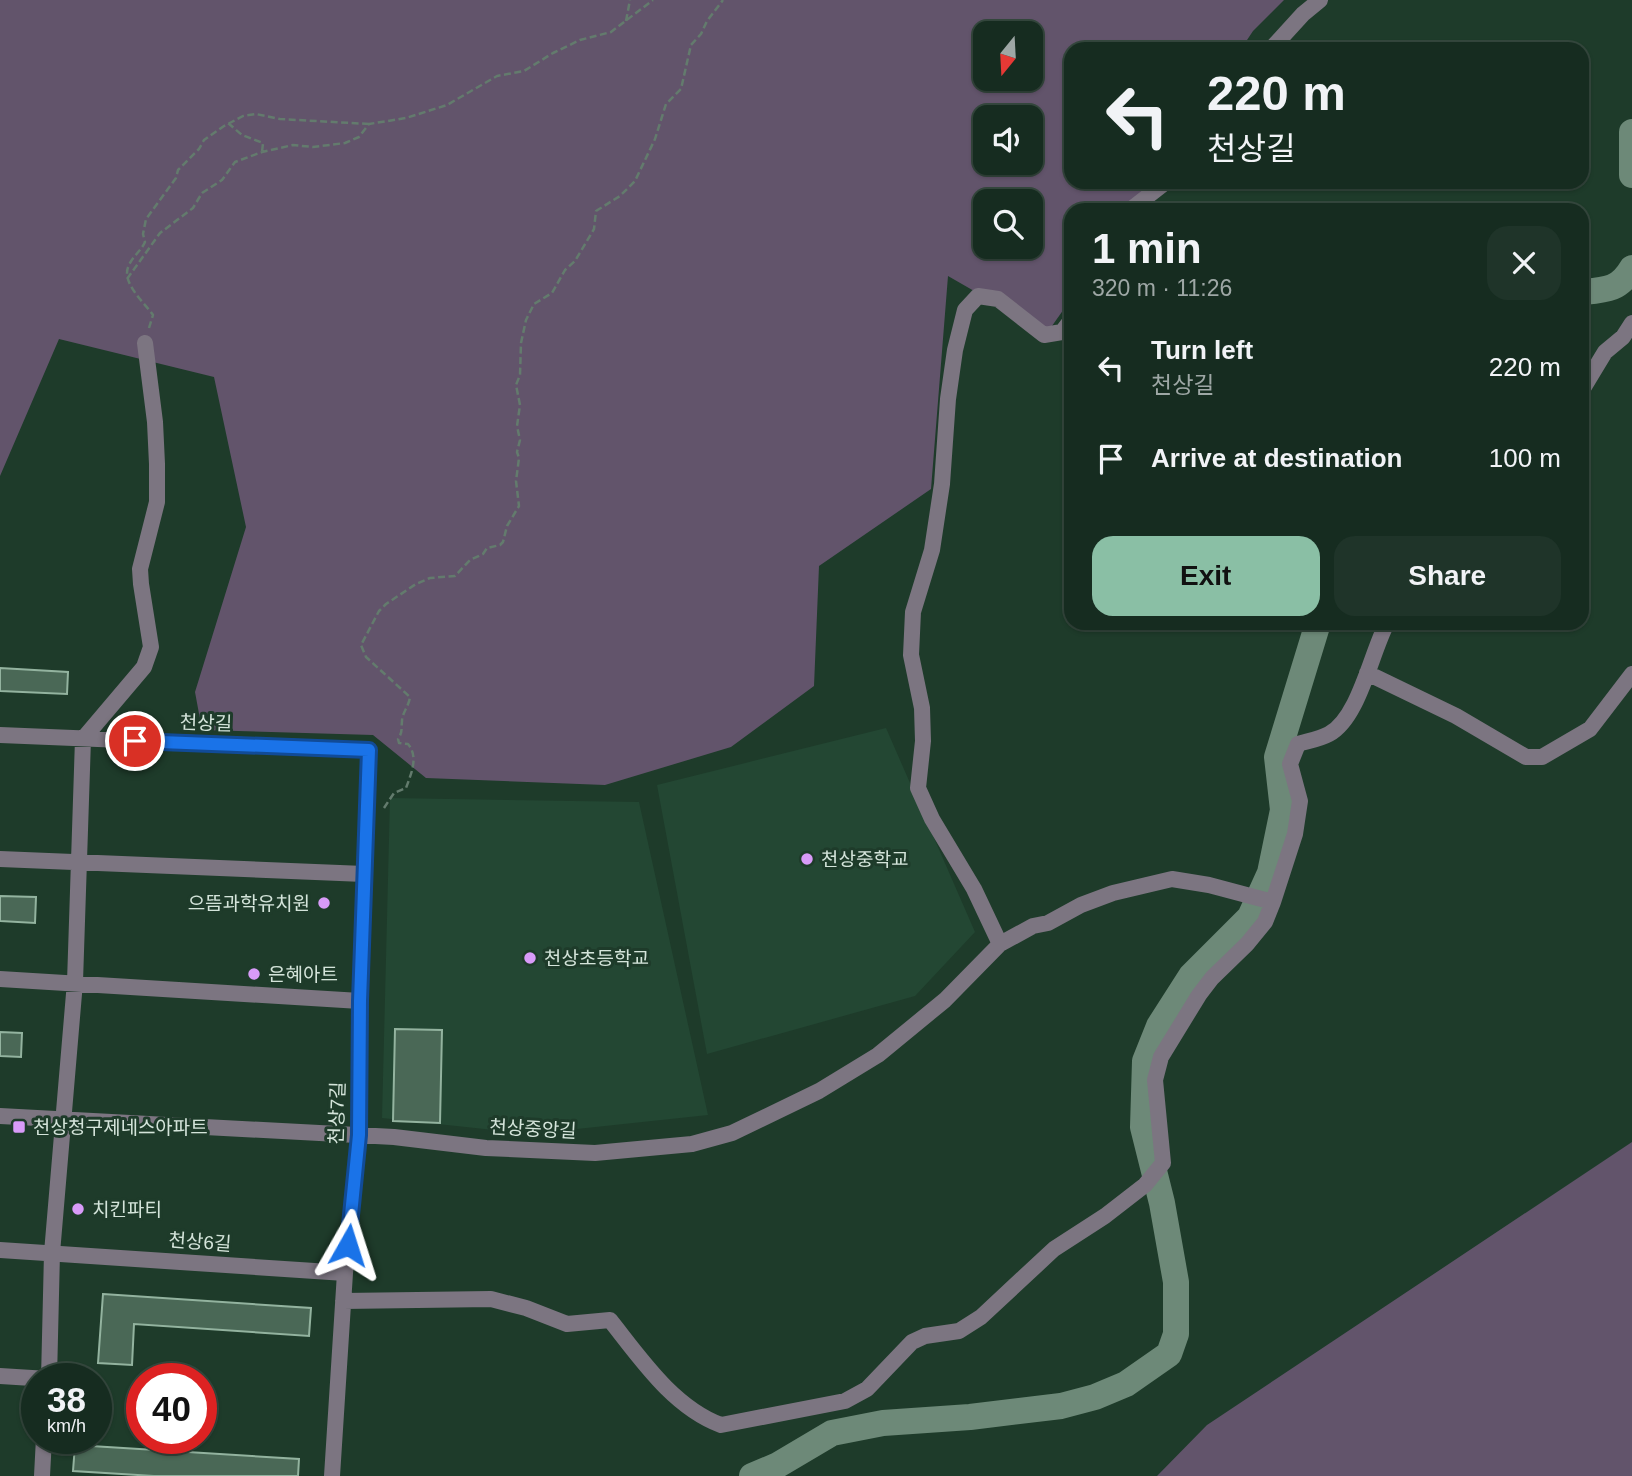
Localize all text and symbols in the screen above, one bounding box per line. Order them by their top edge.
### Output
north arrow [973,21,1043,91]
map controls [973,21,1043,259]
text: 220 m [1207,66,1346,120]
icon: left [1092,70,1183,161]
button: sound [973,105,1043,175]
text: 천상길 [1207,131,1295,167]
button: search [973,189,1043,259]
text: 1 min [1092,225,1202,272]
button: close [1487,226,1561,300]
text: 320 m · 11:26 [1092,275,1232,301]
text: Turn left [1151,335,1253,365]
icon: left [1092,349,1130,387]
text: 220 m [1489,352,1561,382]
text: 천상길 [1151,372,1214,398]
icon: arrive [1092,440,1130,478]
text: Arrive at destination [1151,443,1402,473]
text: 100 m [1489,443,1561,473]
button: Exit [1092,536,1320,616]
button: Share [1334,536,1561,616]
pin [105,711,165,771]
street label: 천상길 [179,712,233,734]
icon: arrive [116,722,154,760]
place label: 천상중학교 [821,849,908,870]
marker: 천상중학교 [799,851,815,867]
place label: 으뜸과학유치원 [188,893,310,914]
marker: 으뜸과학유치원 [316,895,332,911]
place label: 천상초등학교 [544,948,649,969]
marker: 천상초등학교 [522,950,538,966]
place label: 은혜아트 [268,964,338,985]
marker: 은혜아트 [246,966,262,982]
street label: 천상7길 [325,1081,349,1145]
street label: 천상중앙길 [489,1116,577,1142]
place label: 천상청구제네스아파트 [33,1117,208,1138]
marker: 천상청구제네스아파트 [11,1119,27,1135]
place label: 치킨파티 [92,1199,162,1220]
marker: 치킨파티 [70,1201,86,1217]
position arrow [311,1208,385,1282]
street label: 천상6길 [168,1229,232,1255]
speed limit sign: 40 [126,1363,217,1454]
text: 38 [47,1380,86,1419]
text: km/h [47,1416,86,1436]

